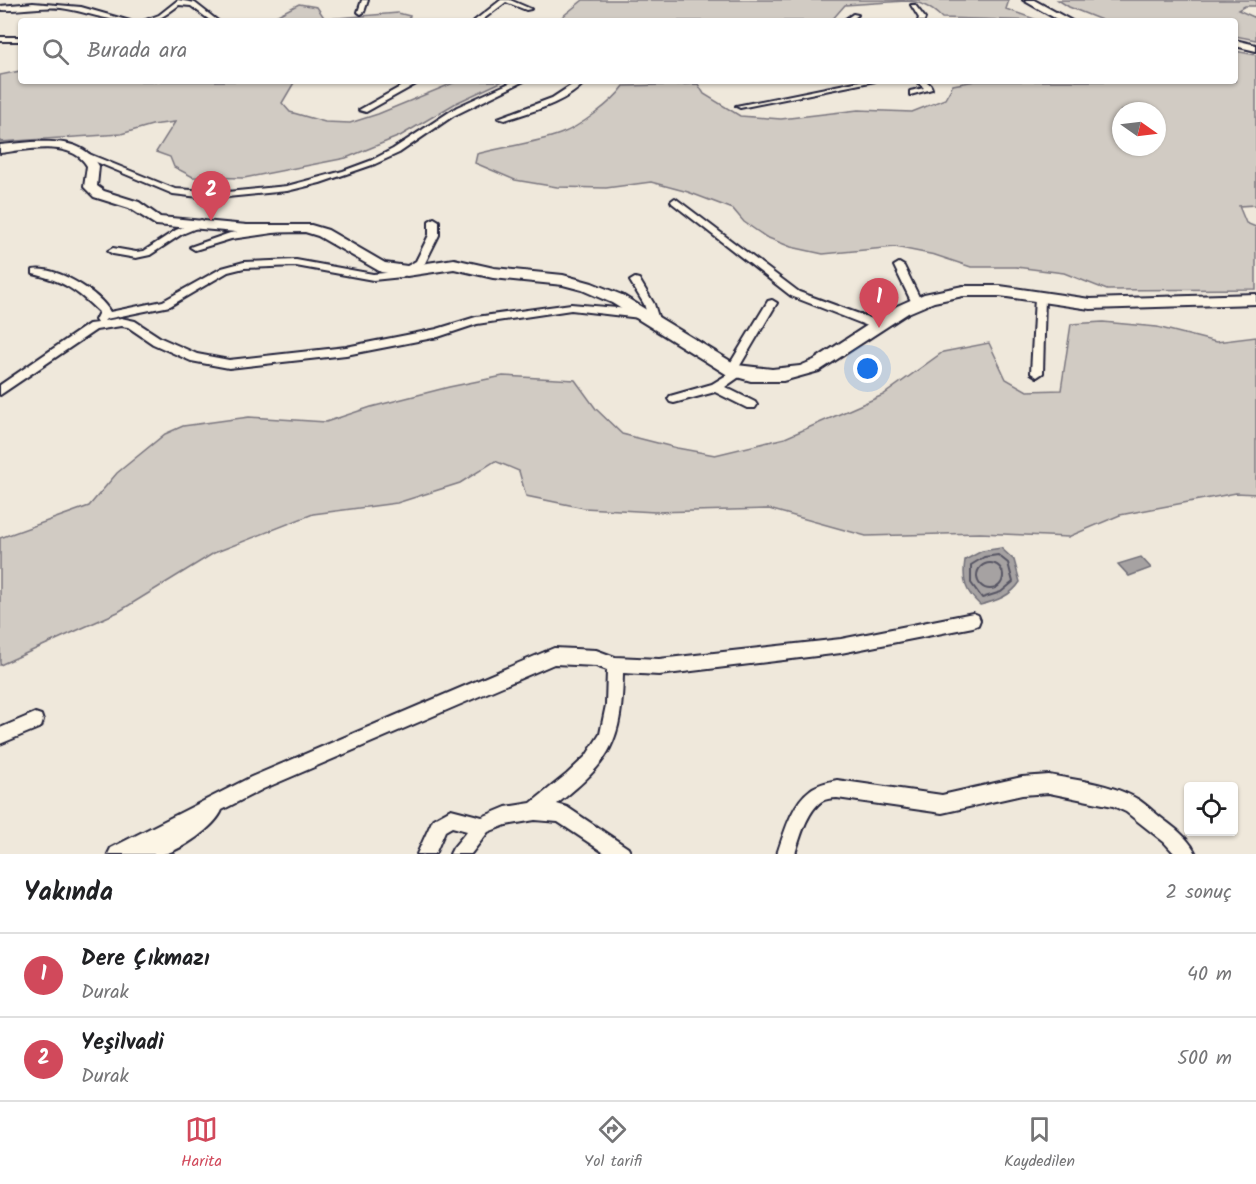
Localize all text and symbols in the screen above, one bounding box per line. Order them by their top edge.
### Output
search box [18,18,1238,84]
text: Burada ara [87,34,187,69]
icon: search [39,35,72,68]
north arrow [1112,102,1166,156]
pin: 2 [192,172,230,221]
pin: 1 [860,278,898,328]
your location [853,354,882,383]
map controls [1184,782,1238,836]
button: locate [1184,782,1238,836]
text: Yakında [24,872,113,914]
text: 2 sonuç [1166,877,1232,909]
text: Dere Çıkmazı [81,942,209,977]
text: 1 [40,959,47,991]
text: 40 m [1187,959,1232,991]
text: Durak [81,977,129,1009]
text: Yeşilvadi [81,1026,164,1061]
text: 2 [38,1043,49,1075]
text: 500 m [1177,1043,1232,1075]
text: Durak [81,1061,129,1093]
tab: Harita [181,1113,222,1174]
tab: Yol tarifi [584,1113,642,1174]
tab: Kaydedilen [1004,1113,1075,1174]

